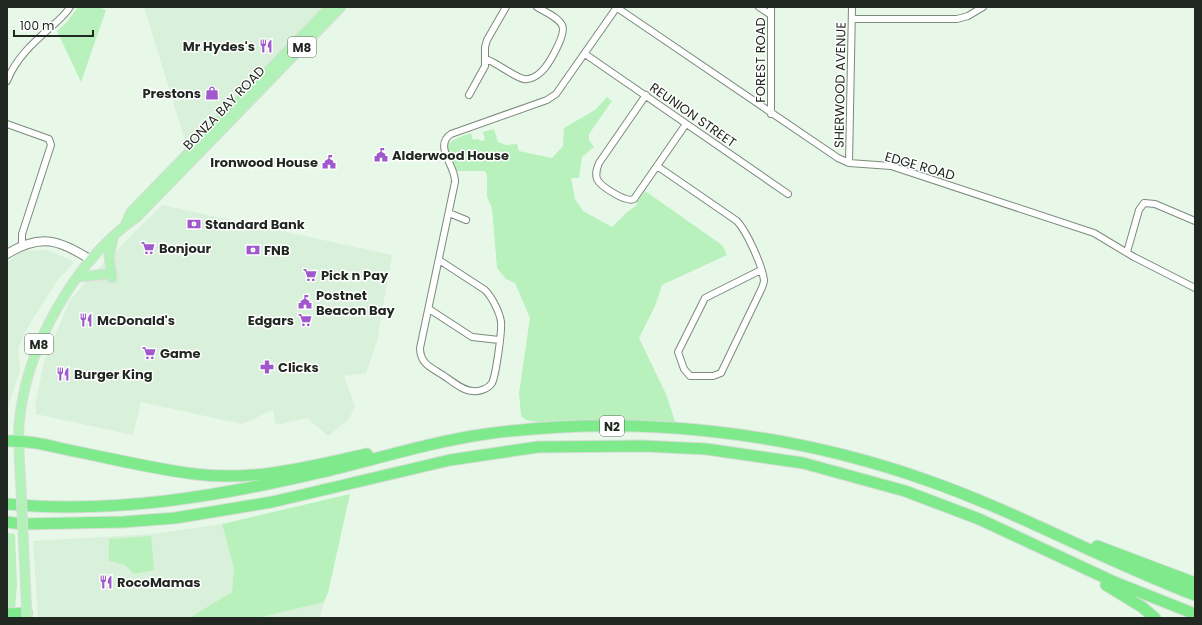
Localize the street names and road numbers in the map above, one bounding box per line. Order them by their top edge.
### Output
street label: FOREST ROAD [751,17,770,103]
street label: SHERWOOD AVENUE [829,22,851,148]
road number: M8 [288,37,316,57]
street label: BONZA BAY ROAD [179,62,269,154]
street label: REUNION STREET [646,78,740,152]
street label: EDGE ROAD [883,147,957,185]
road number: M8 [25,334,53,354]
road number: N2 [600,416,624,436]

